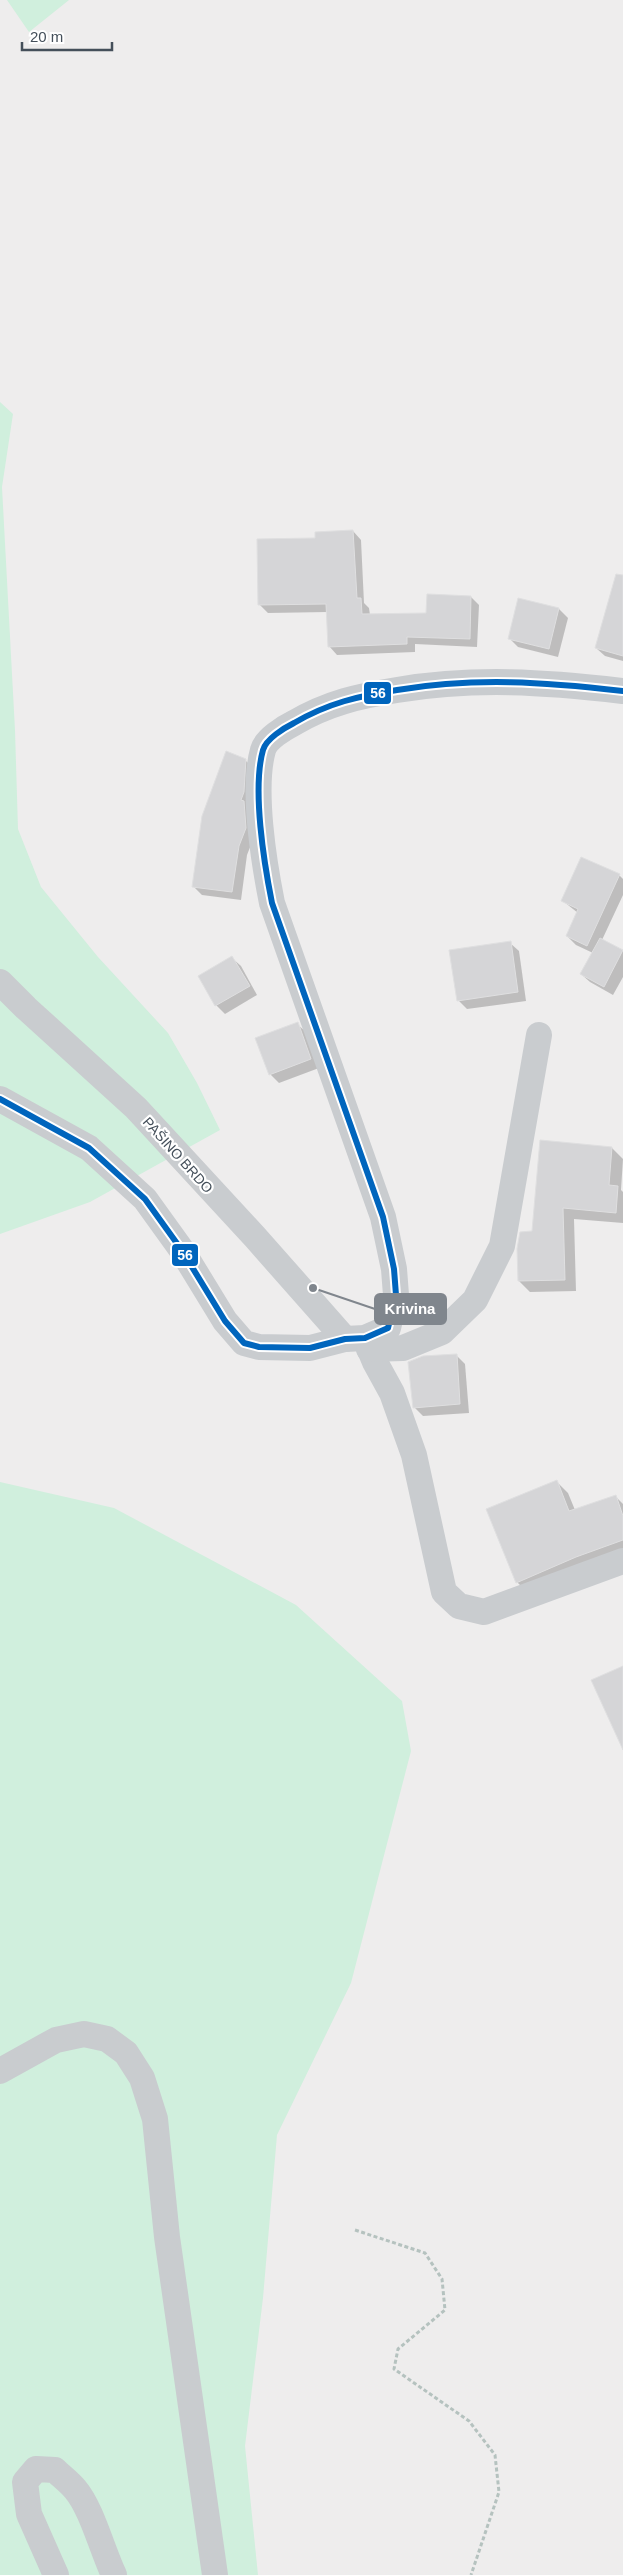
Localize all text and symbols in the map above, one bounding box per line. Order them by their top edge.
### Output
scale bar [22,20,112,52]
text: 20 m [30,28,63,45]
line badge: 56 [363,681,392,705]
text: 56 [370,685,386,701]
street label: PAŠINO BRDO [140,1114,216,1196]
line badge: 56 [171,1243,199,1267]
text: 56 [177,1247,193,1263]
callout: Krivina [375,1294,446,1324]
text: Krivina [385,1300,436,1317]

